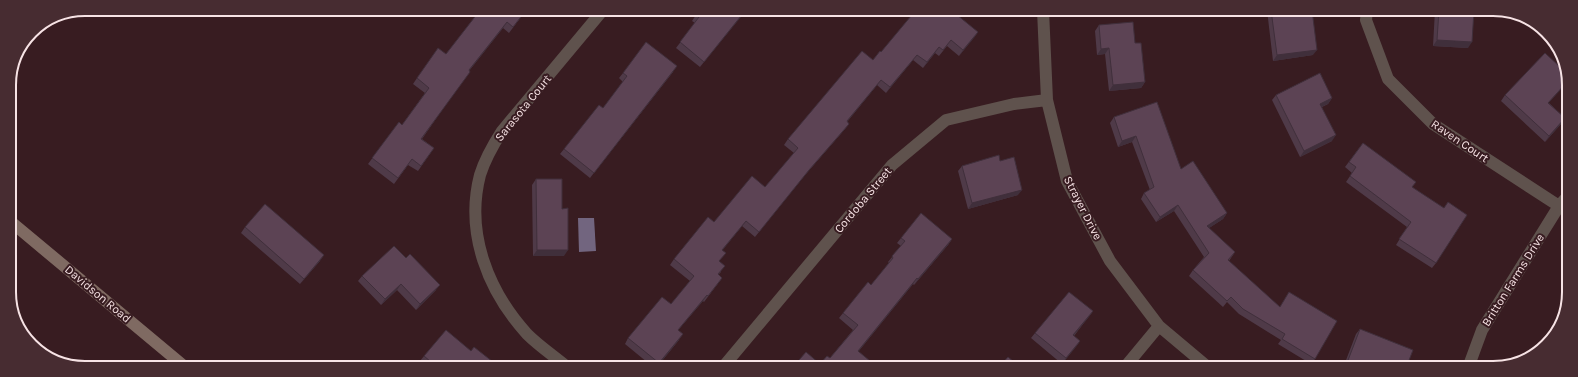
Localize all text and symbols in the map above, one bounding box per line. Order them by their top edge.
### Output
street label: Sarasota Court [492,71,554,144]
street label: Raven Court [1429,117,1492,166]
street label: Cordoba Street [831,164,895,236]
street label: Strayer Drive [1061,174,1105,242]
street label: Britton Farms Drive [1479,231,1547,329]
street label: Davidson Road [62,262,134,326]

